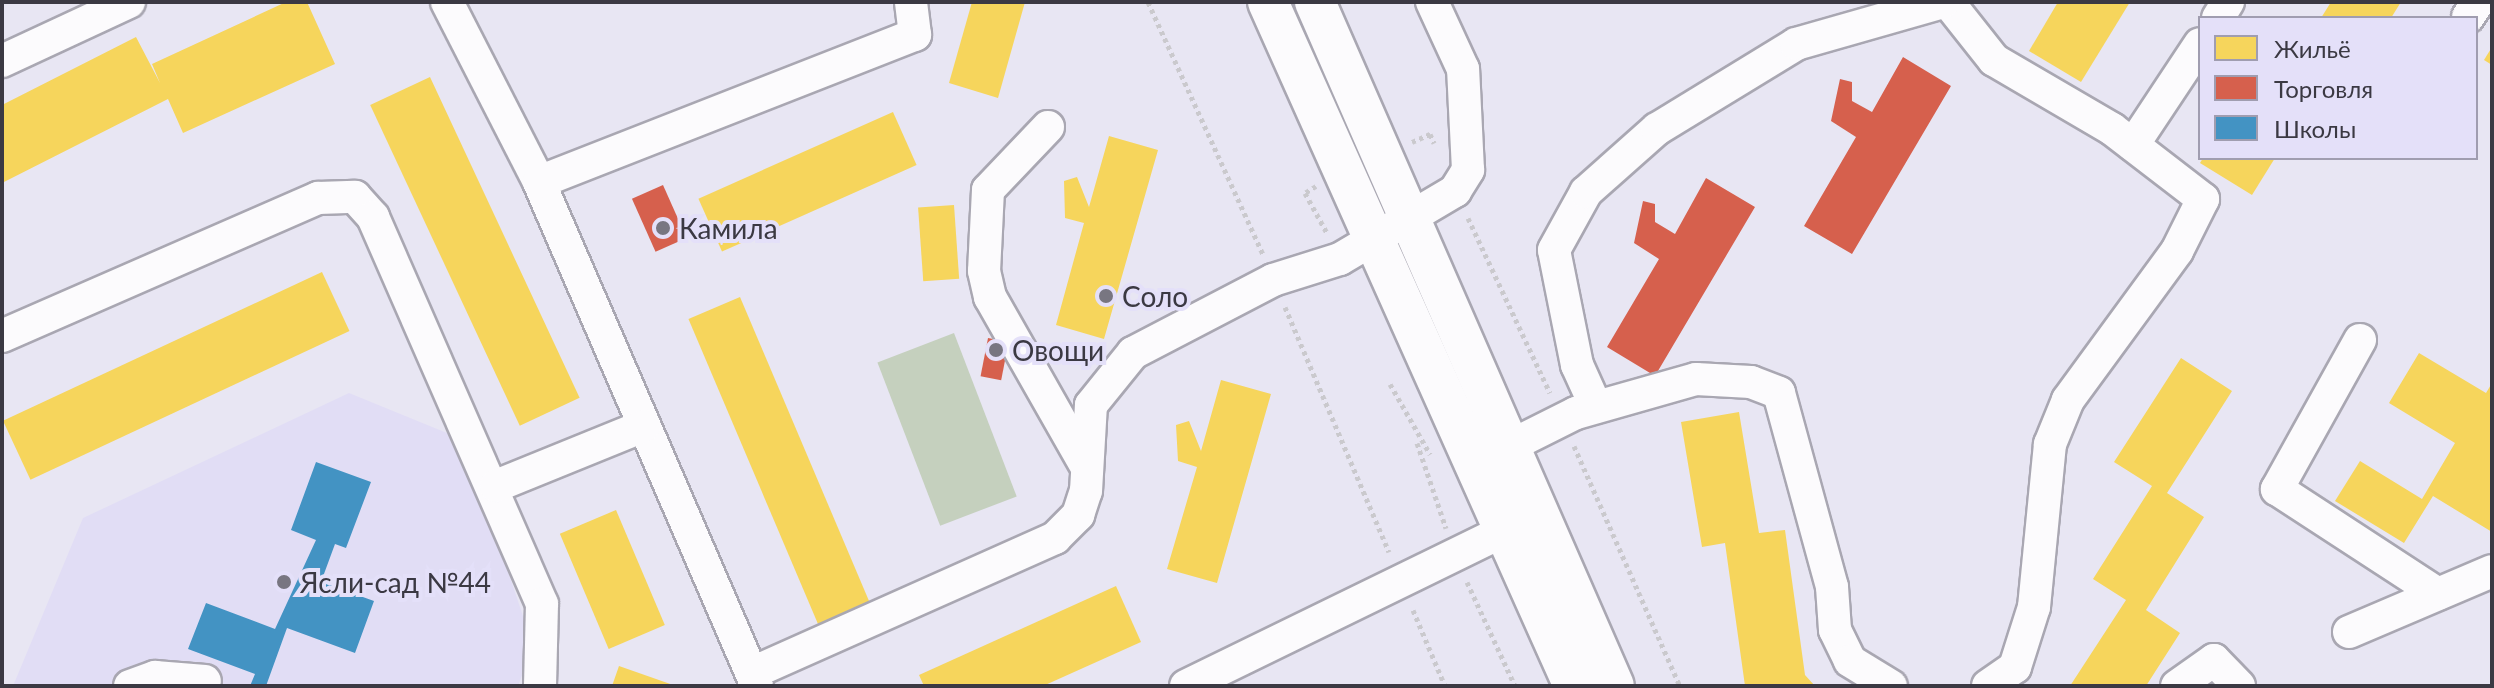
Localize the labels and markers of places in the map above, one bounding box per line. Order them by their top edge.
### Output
place label: Камила [679,211,778,245]
marker: Камила [654,219,672,237]
place label: Соло [1122,279,1188,313]
marker: Соло [1097,287,1115,305]
place label: Овощи [1012,333,1104,367]
marker: Овощи [987,341,1005,359]
place label: Ясли-сад №44 [300,565,491,599]
marker: Ясли-сад №44 [275,573,293,591]

